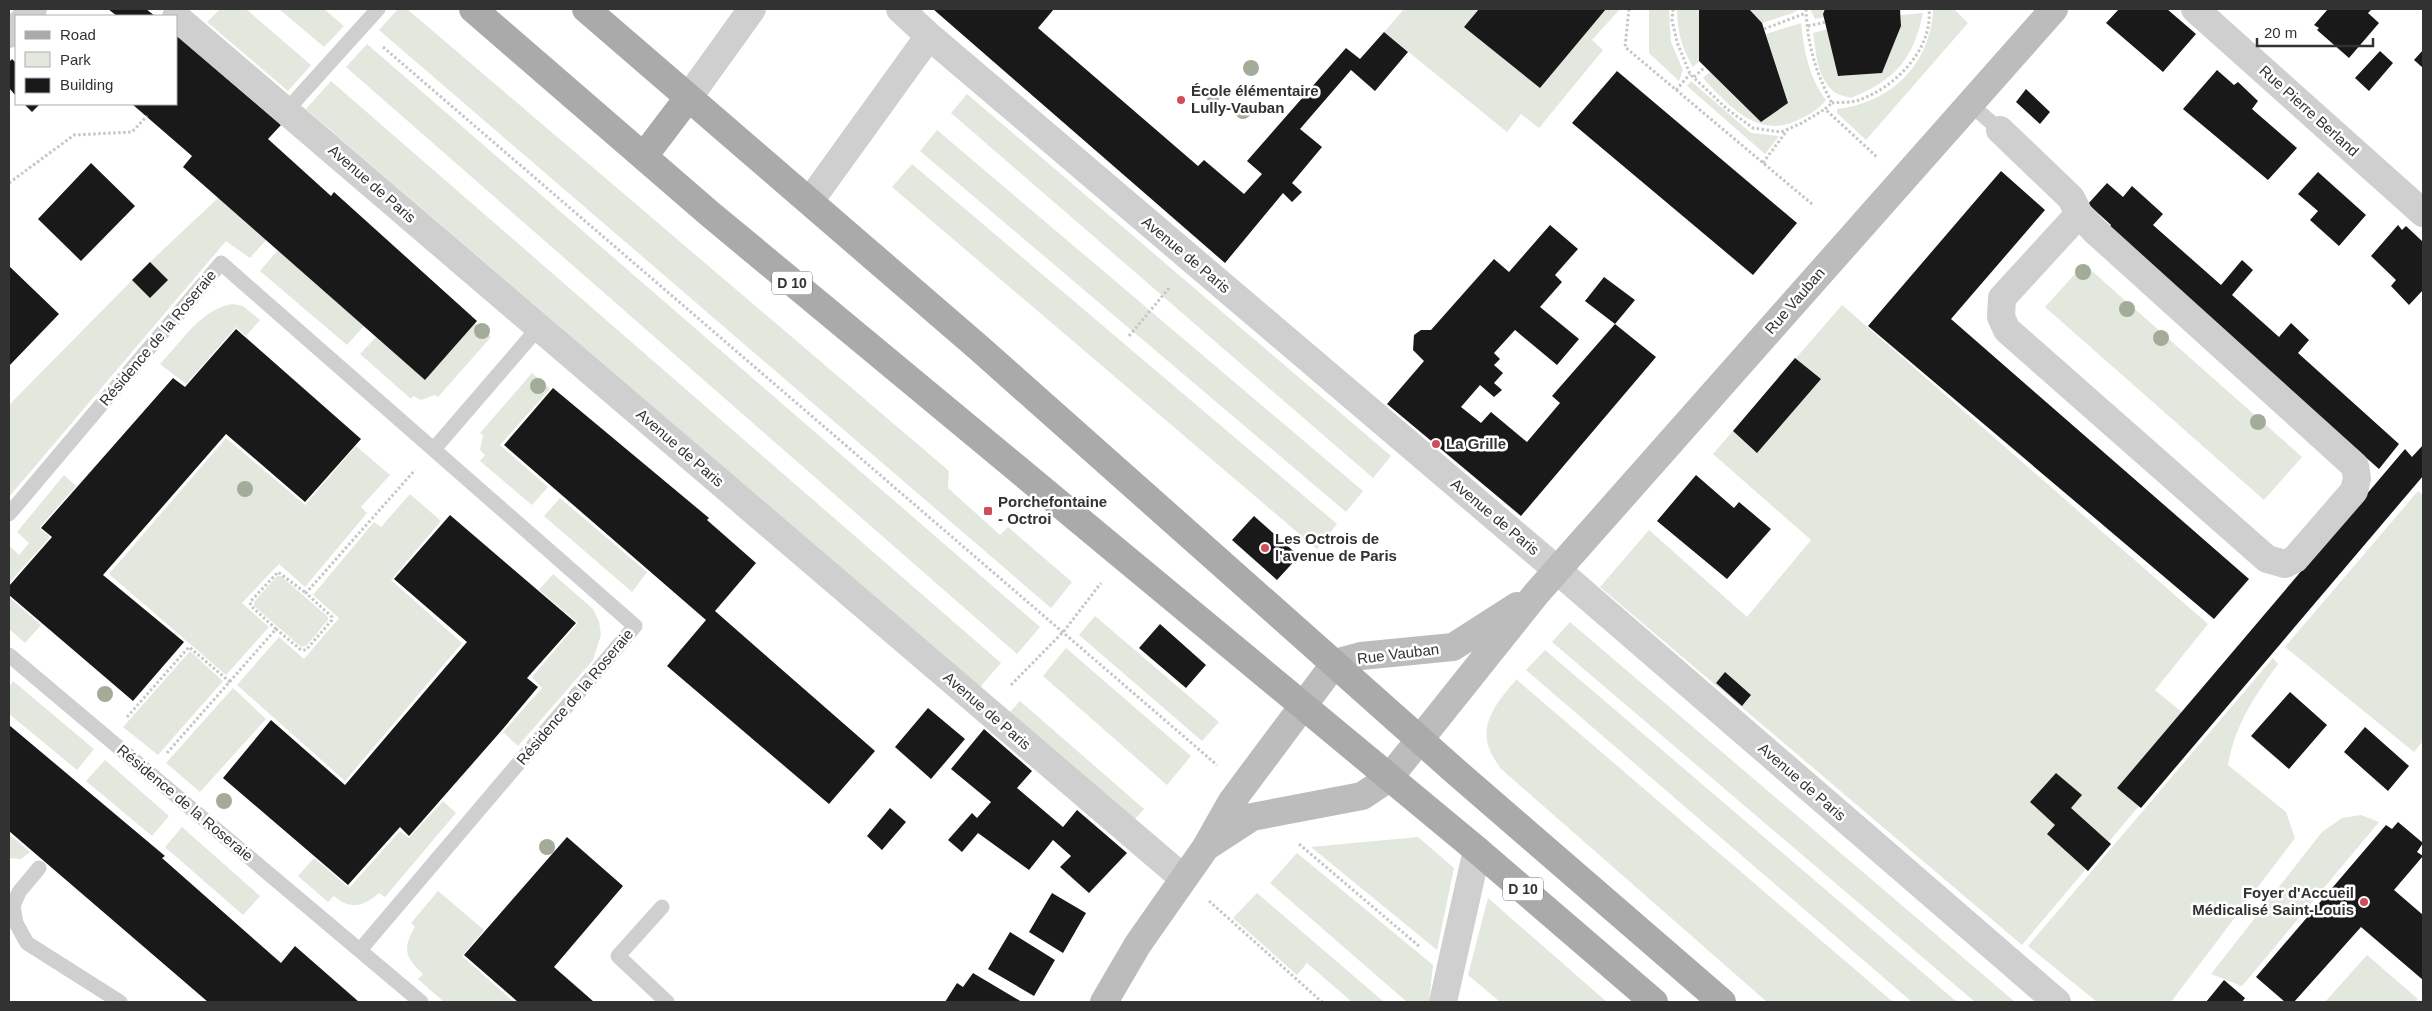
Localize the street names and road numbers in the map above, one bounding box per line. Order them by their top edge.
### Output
street label: Rue Pierre Berland [2256,62,2362,160]
street label: Avenue de Paris [325,141,419,226]
street label: Avenue de Paris [1139,213,1234,296]
street label: Rue Vauban [1761,264,1828,337]
street label: Résidence de la Roseraie [96,266,219,409]
road number: D 10 [772,272,812,294]
street label: Avenue de Paris [633,405,727,490]
street label: Avenue de Paris [1448,475,1543,558]
street label: Résidence de la Roseraie [513,625,636,768]
street label: Rue Vauban [1356,640,1440,667]
street label: Avenue de Paris [940,668,1034,753]
street label: Avenue de Paris [1755,739,1849,824]
street label: Résidence de la Roseraie [114,741,257,864]
road number: D 10 [1503,878,1543,901]

